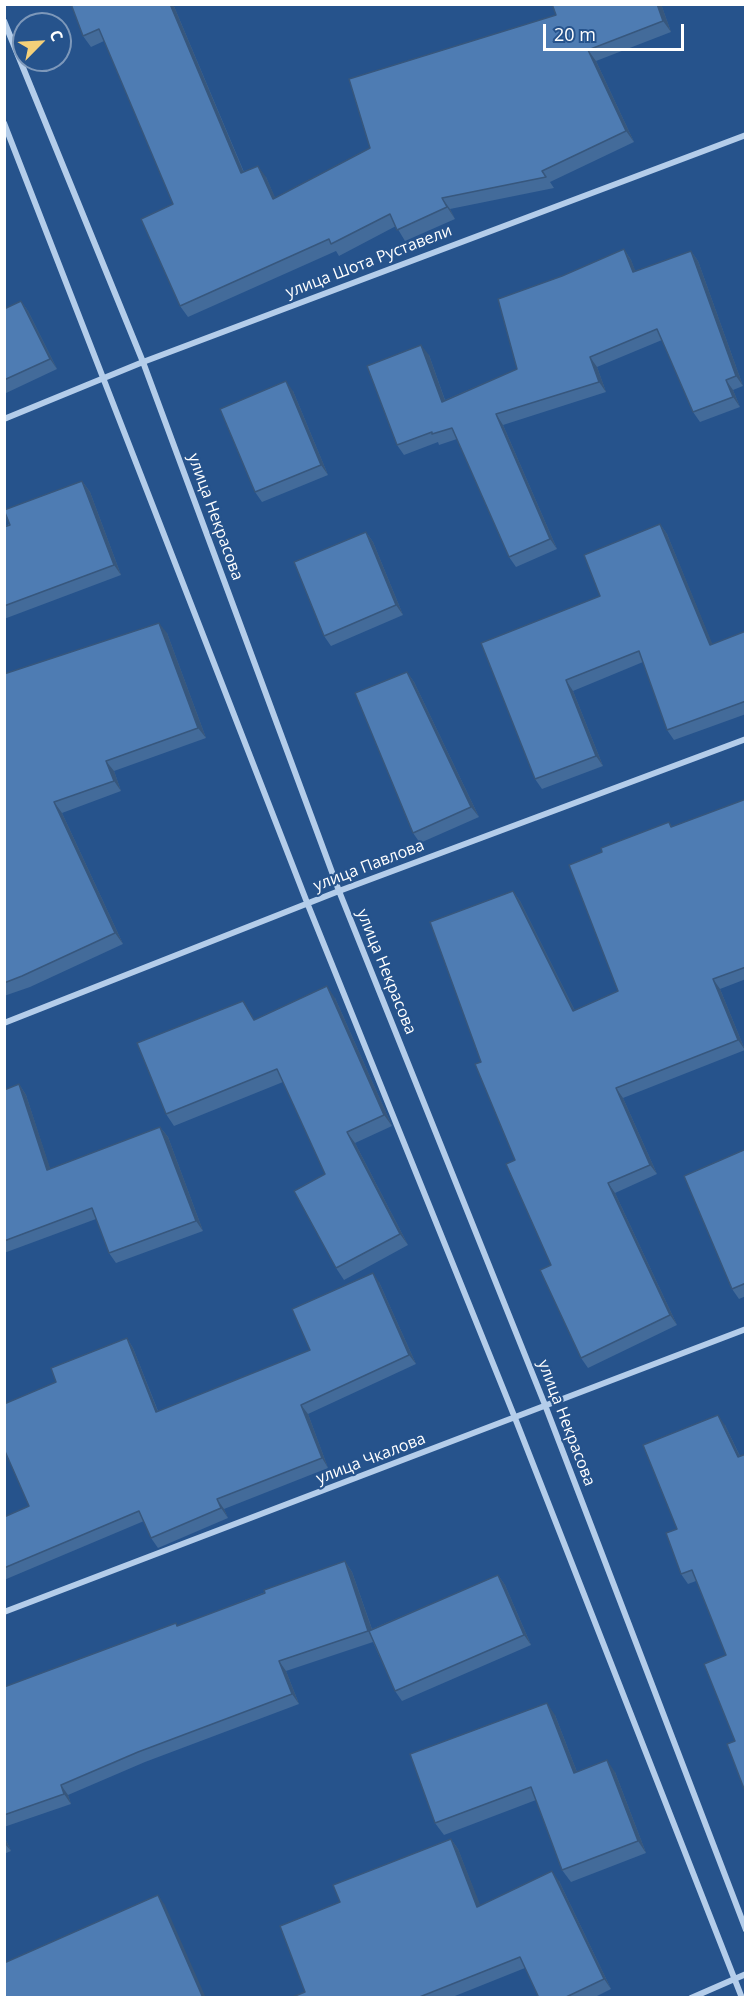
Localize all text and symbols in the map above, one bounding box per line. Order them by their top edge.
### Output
north arrow [12,12,72,72]
scale bar [546,12,687,50]
text: 20 m [554,22,596,46]
text: С [44,26,69,45]
street label: улица Шота Руставели [283,221,455,303]
street label: улица Некрасова [183,451,247,583]
street label: улица Павлова [311,836,427,896]
street label: улица Некрасова [352,907,420,1037]
street label: улица Некрасова [533,1357,599,1489]
street label: улица Чкалова [314,1429,428,1489]

